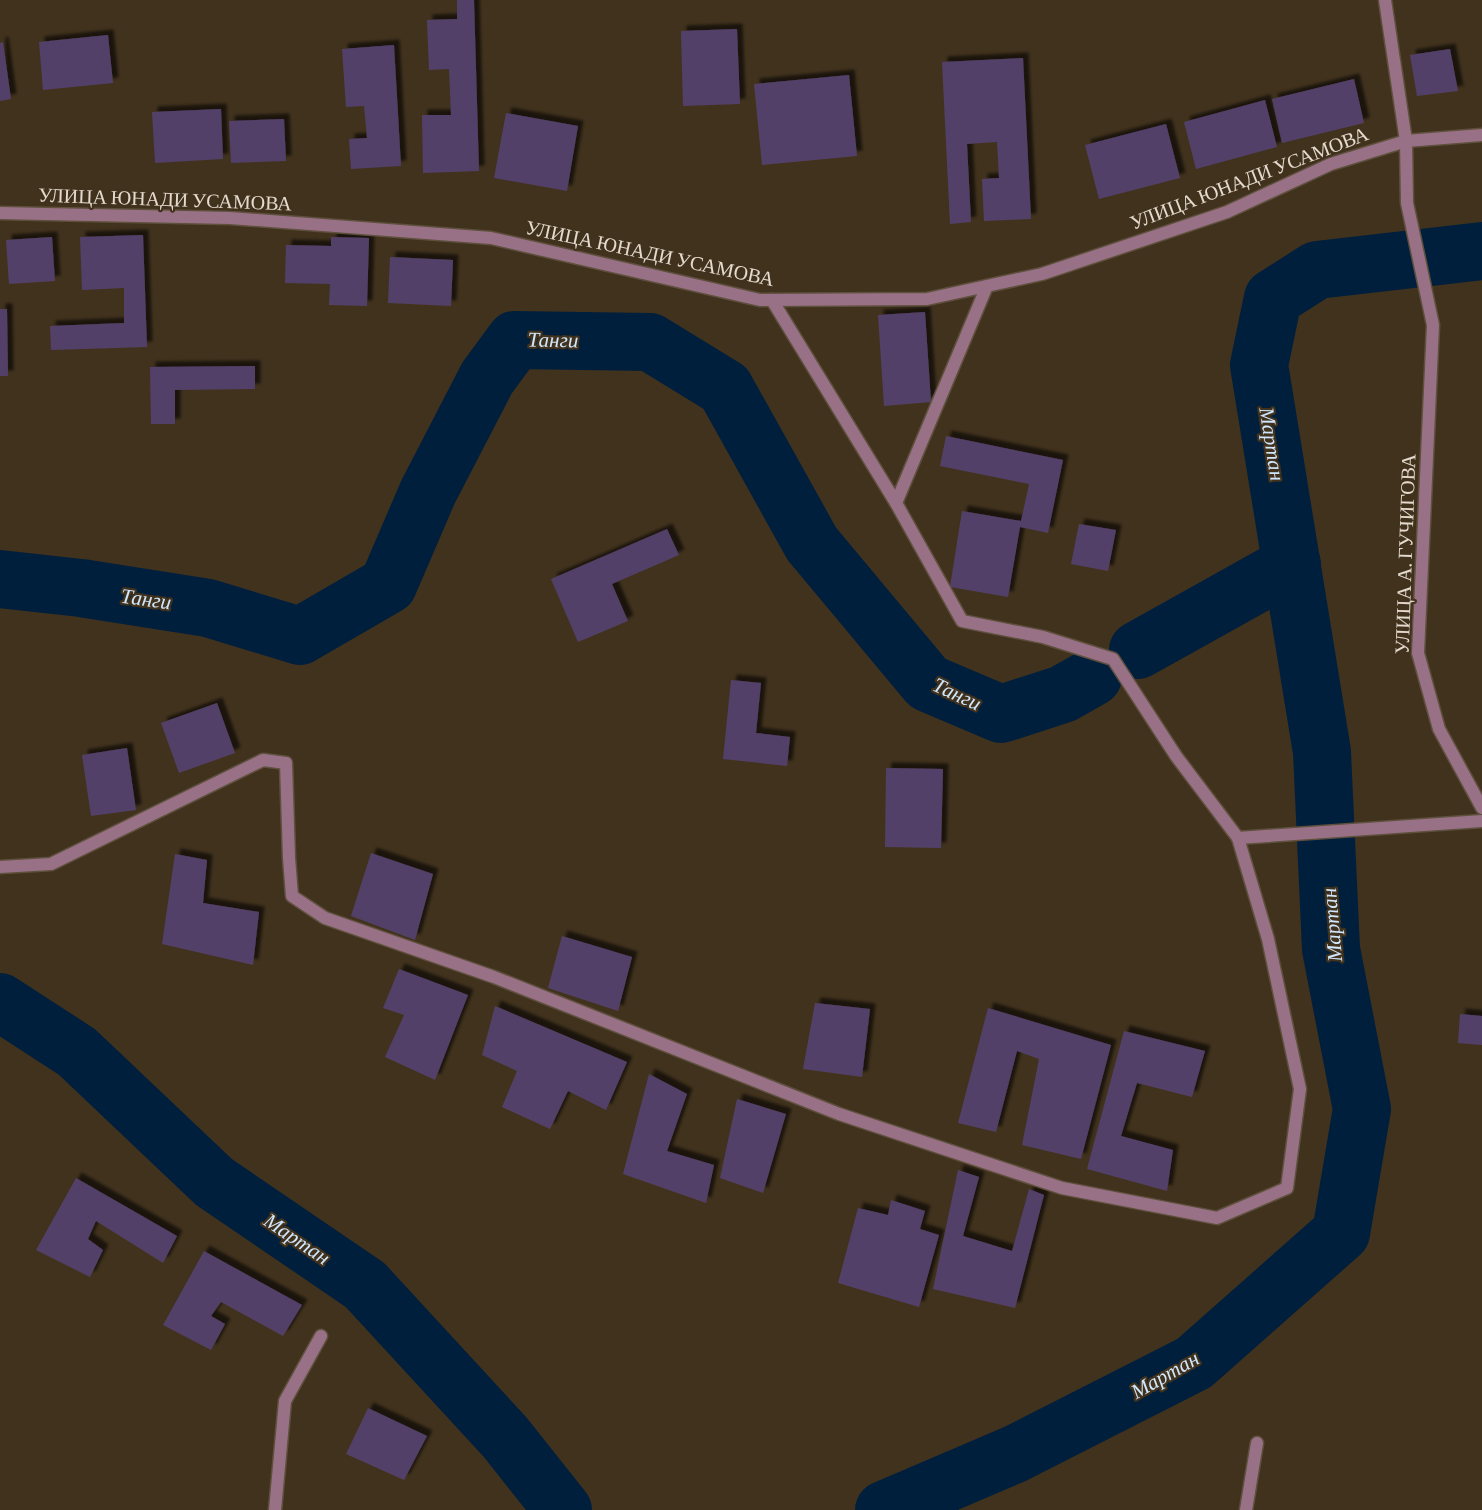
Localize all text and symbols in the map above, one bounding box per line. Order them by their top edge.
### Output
street label: УЛИЦА ЮНАДИ УСАМОВА [1127,122,1372,235]
street label: УЛИЦА ЮНАДИ УСАМОВА [38,184,293,215]
street label: УЛИЦА ЮНАДИ УСАМОВА [524,216,777,291]
water label: Танги [528,328,578,352]
water label: Мартан [1254,404,1290,483]
street label: УЛИЦА А. ГУЧИГОВА [1391,453,1421,655]
water label: Танги [119,584,173,614]
water label: Танги [929,672,985,716]
water label: Мартан [1317,887,1347,964]
water label: Мартан [259,1208,334,1270]
water label: Мартан [1126,1346,1203,1404]

